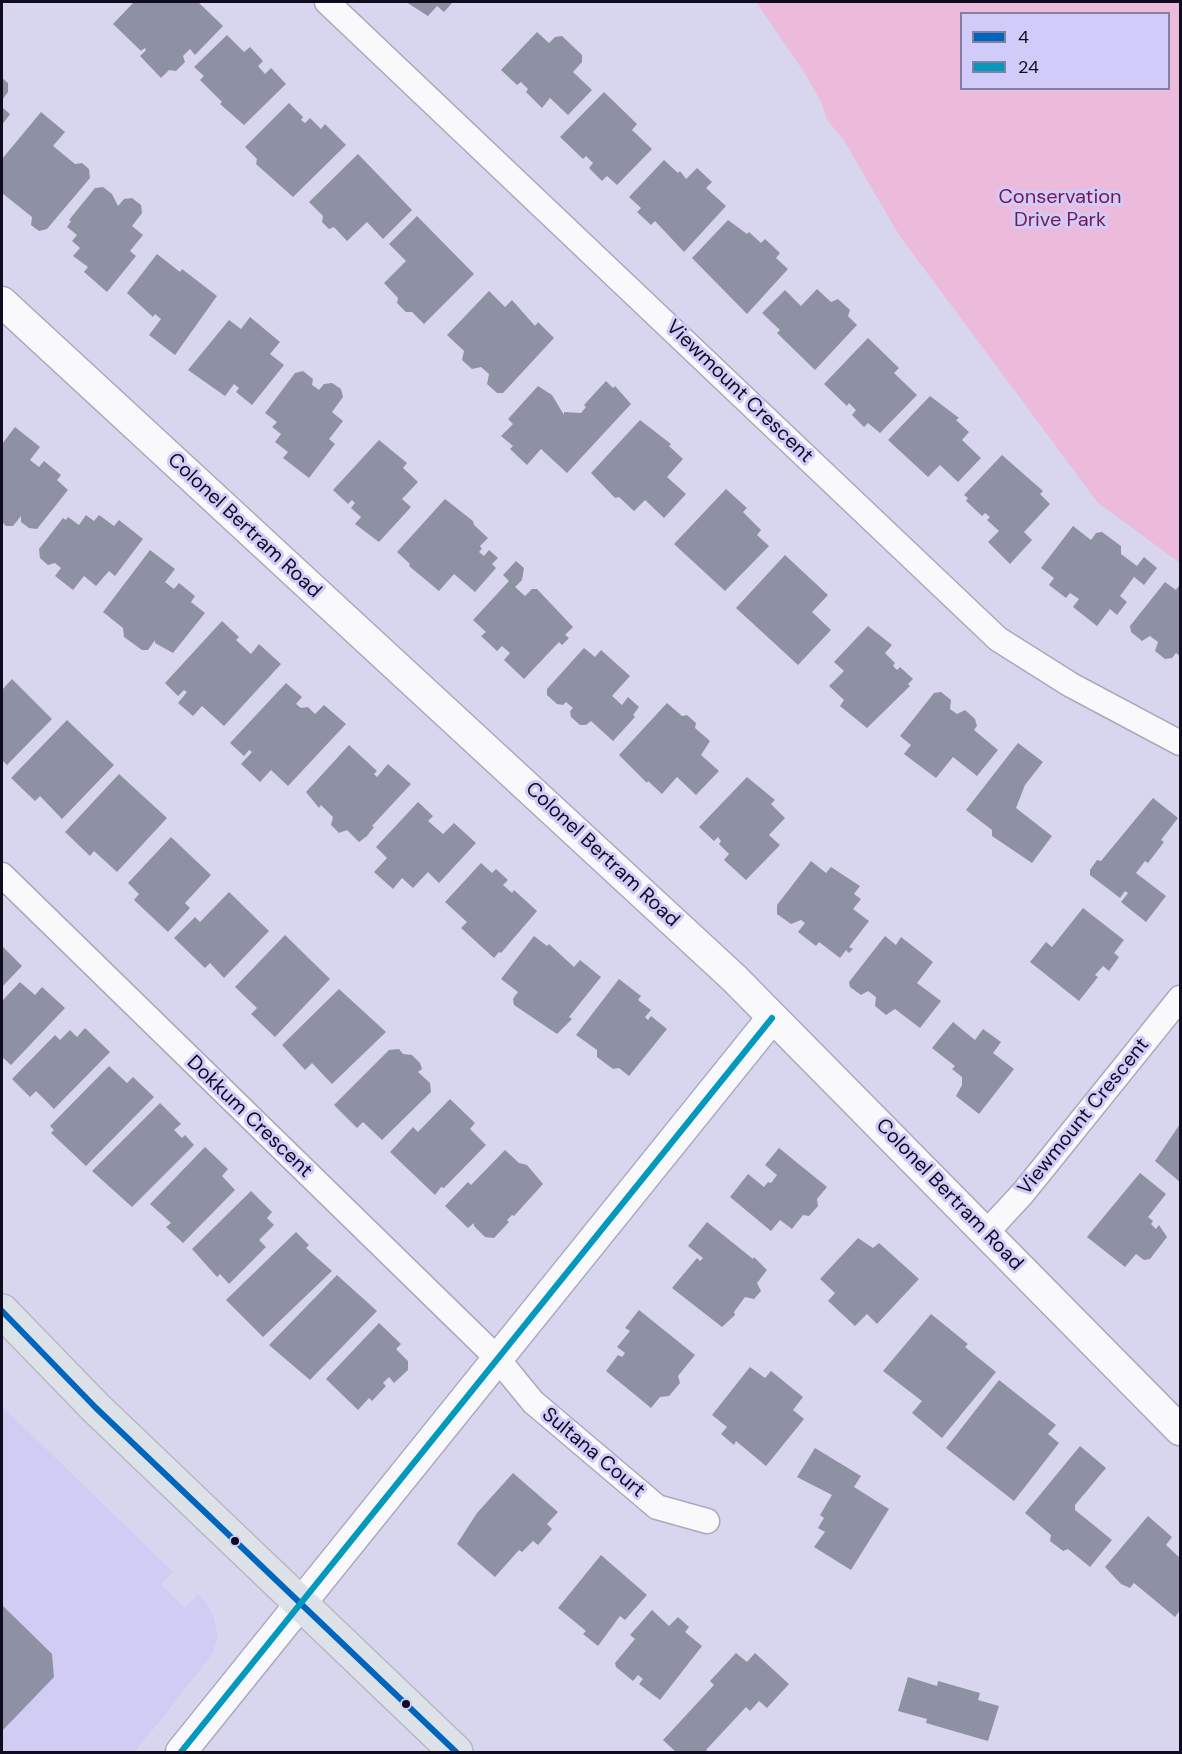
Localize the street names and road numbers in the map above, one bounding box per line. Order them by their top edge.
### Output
street label: Viewmount Crescent [661,316,817,468]
street label: Colonel Bertram Road [162,448,326,604]
street label: Colonel Bertram Road [520,777,684,933]
street label: Viewmount Crescent [1013,1034,1155,1200]
street label: Dokkum Crescent [181,1051,317,1183]
street label: Colonel Bertram Road [870,1114,1028,1276]
street label: Sultana Court [537,1403,649,1503]

